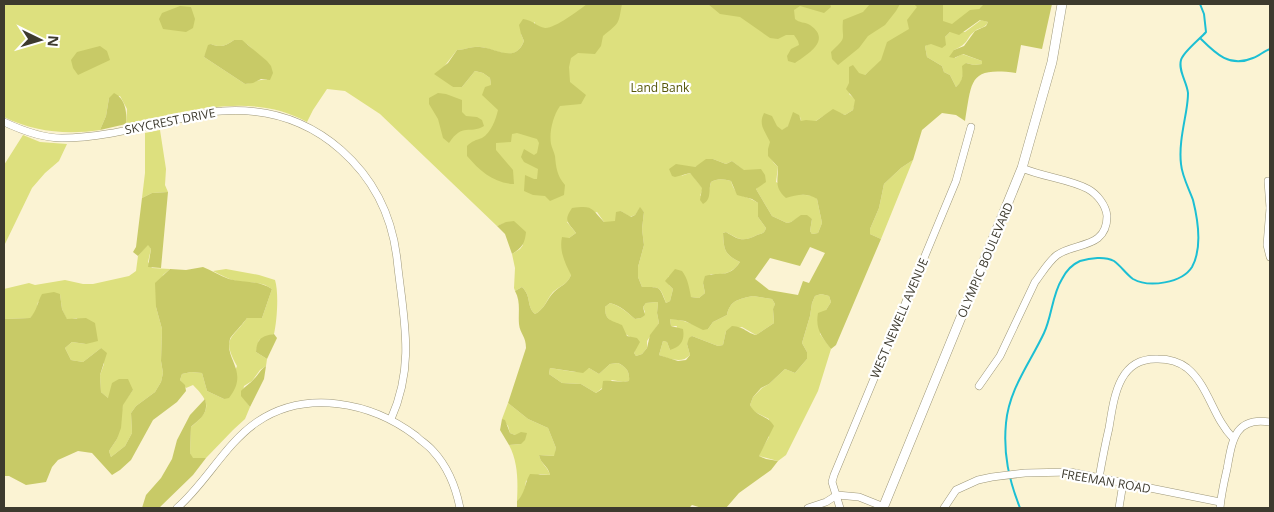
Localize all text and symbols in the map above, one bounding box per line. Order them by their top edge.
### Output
north arrow [15,15,65,65]
text: N [43,35,63,48]
park label: Land Bank [631,79,690,96]
street label: SKYCREST DRIVE [123,104,217,138]
street label: OLYMPIC BOULEVARD [953,200,1017,320]
street label: WEST NEWELL AVENUE [866,255,932,381]
street label: FREEMAN ROAD [1060,465,1152,497]

